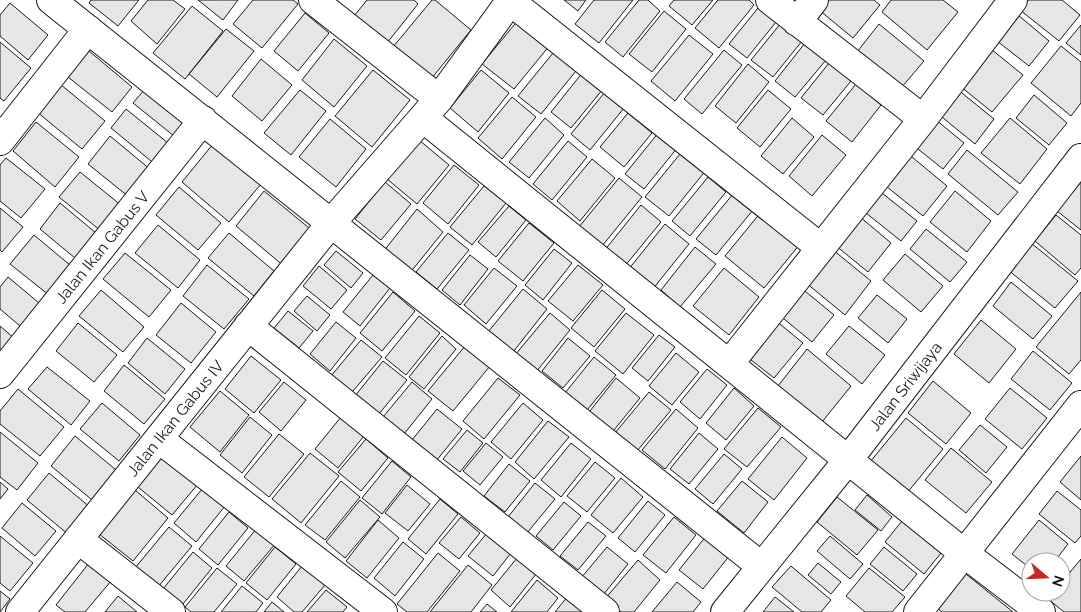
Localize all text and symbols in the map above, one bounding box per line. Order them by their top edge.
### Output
street label: Jalan Ikan Gabus V [51,187,154,307]
street label: Jalan Sriwijaya [865,338,946,434]
street label: Jalan Ikan Gabus IV [123,356,228,480]
north arrow [1021,552,1071,602]
text: N [1049,574,1068,589]

